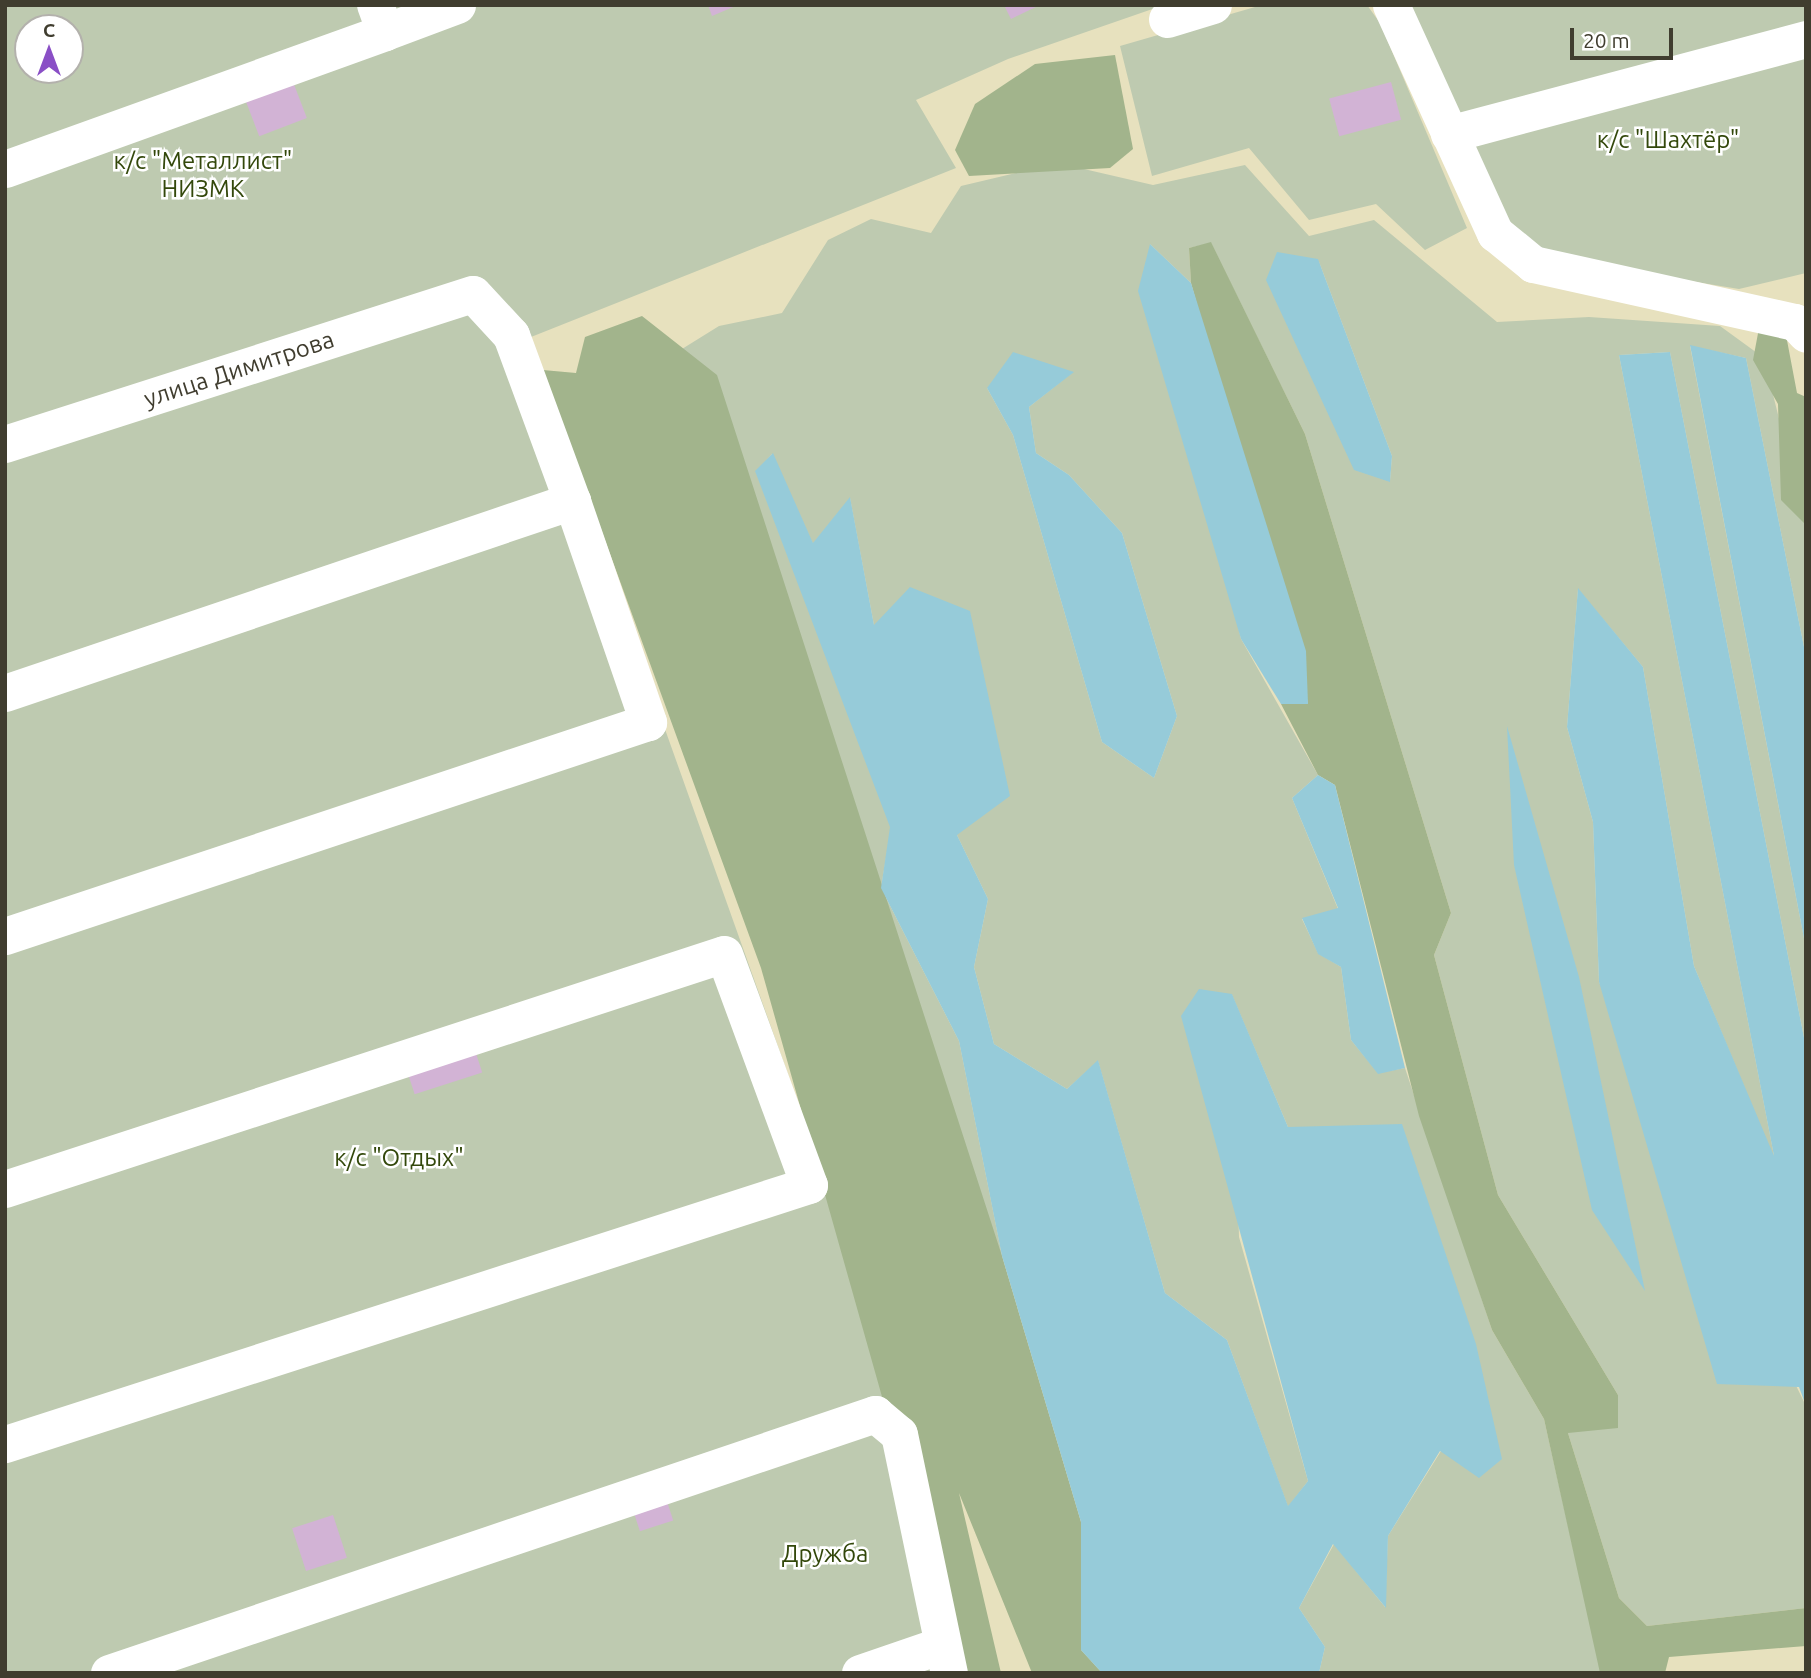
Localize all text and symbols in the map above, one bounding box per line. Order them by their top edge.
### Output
north arrow [14,14,84,84]
scale bar [1573,14,1676,58]
text: С [43,19,55,41]
text: 20 m [1583,28,1630,52]
park label: к/с "Шахтёр" [1597,126,1739,154]
park label: к/с "Металлист" НИЗМК [114,147,292,203]
street label: улица Димитрова [140,325,338,413]
park label: к/с "Отдых" [334,1144,464,1172]
park label: Дружба [782,1540,868,1568]

